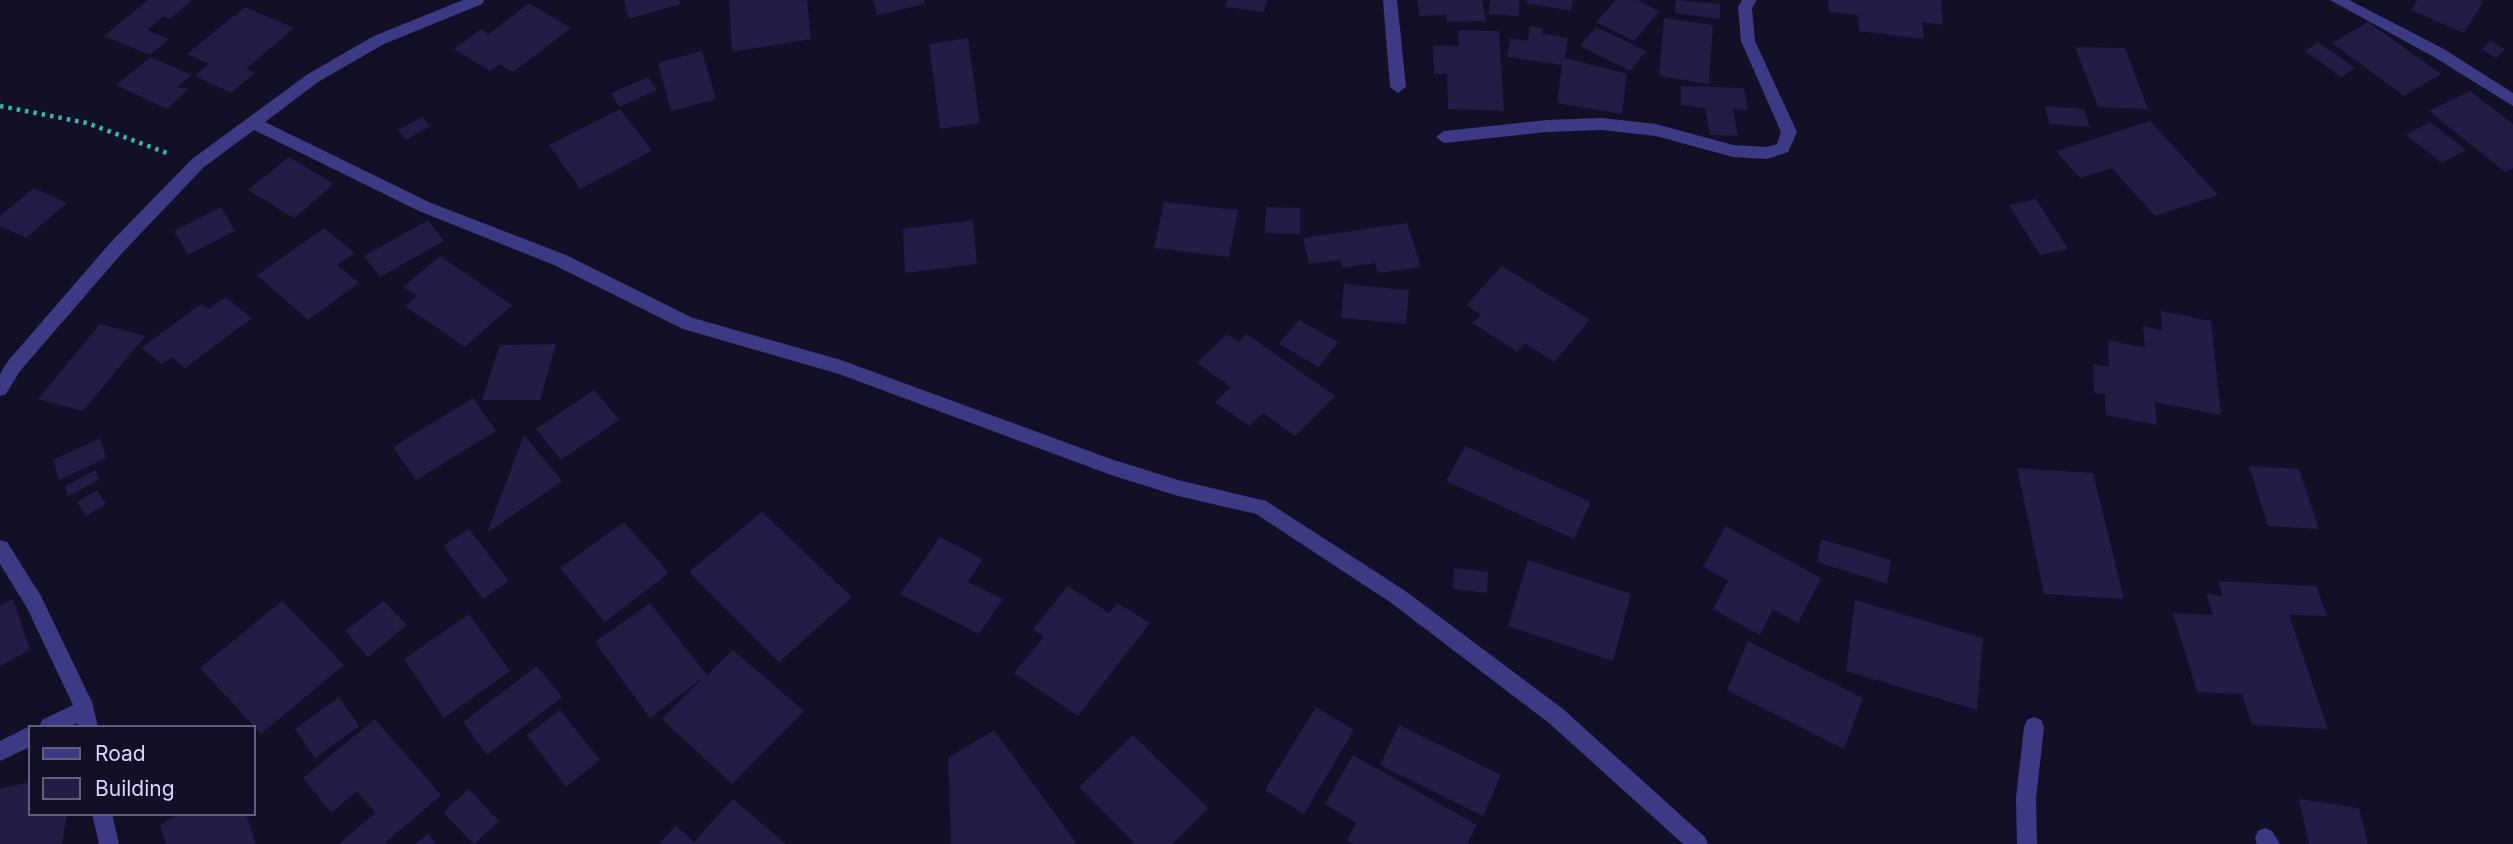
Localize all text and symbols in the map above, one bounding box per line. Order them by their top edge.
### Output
legend [28,725,256,816]
text: Road [95,741,146,766]
text: Building [95,776,175,801]

